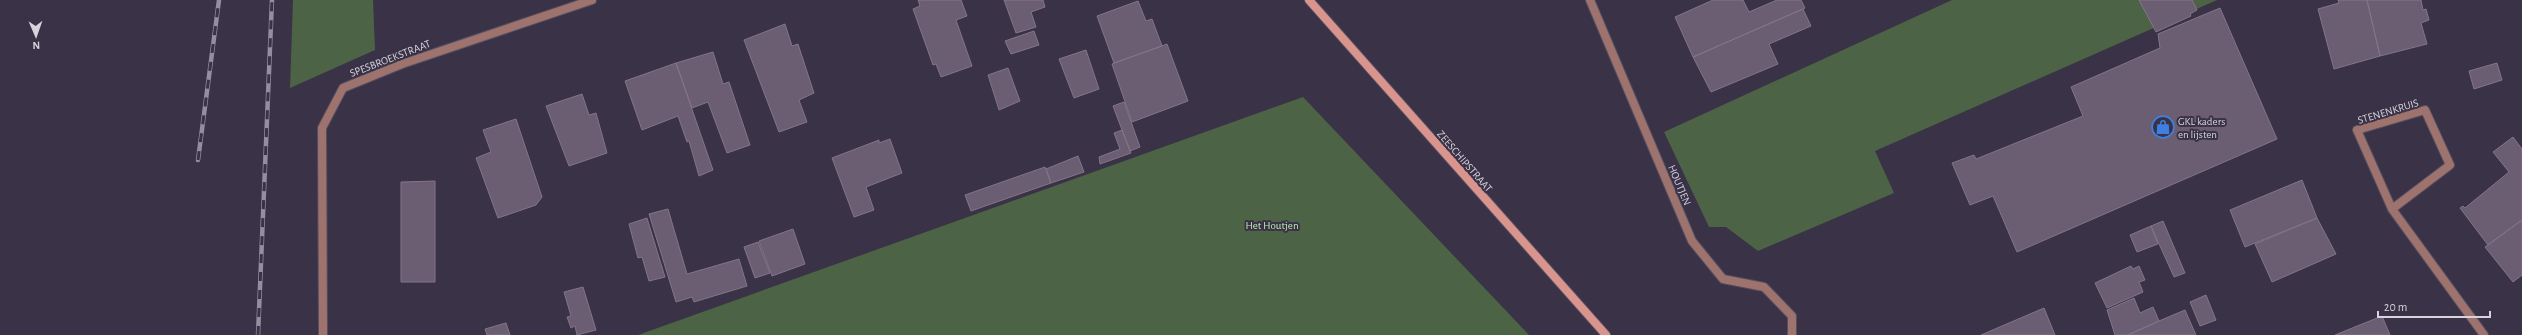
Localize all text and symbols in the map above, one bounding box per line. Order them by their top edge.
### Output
north arrow [16,16,56,56]
street label: SPESBROEKSTRAAT [348,38,433,79]
text: N [32,40,40,51]
street label: STENENKRUIS [2356,97,2420,126]
shop icon: GKL kaders en lijsten [2150,114,2176,140]
place label: GKL kaders en lijsten [2178,116,2225,140]
street label: ZEESCHIPSTRAAT [1435,128,1495,195]
street label: HOUTJEN [1666,163,1693,207]
park label: Het Houtjen [1245,220,1299,231]
scale bar [2378,293,2490,319]
text: 20 m [2384,301,2407,313]

